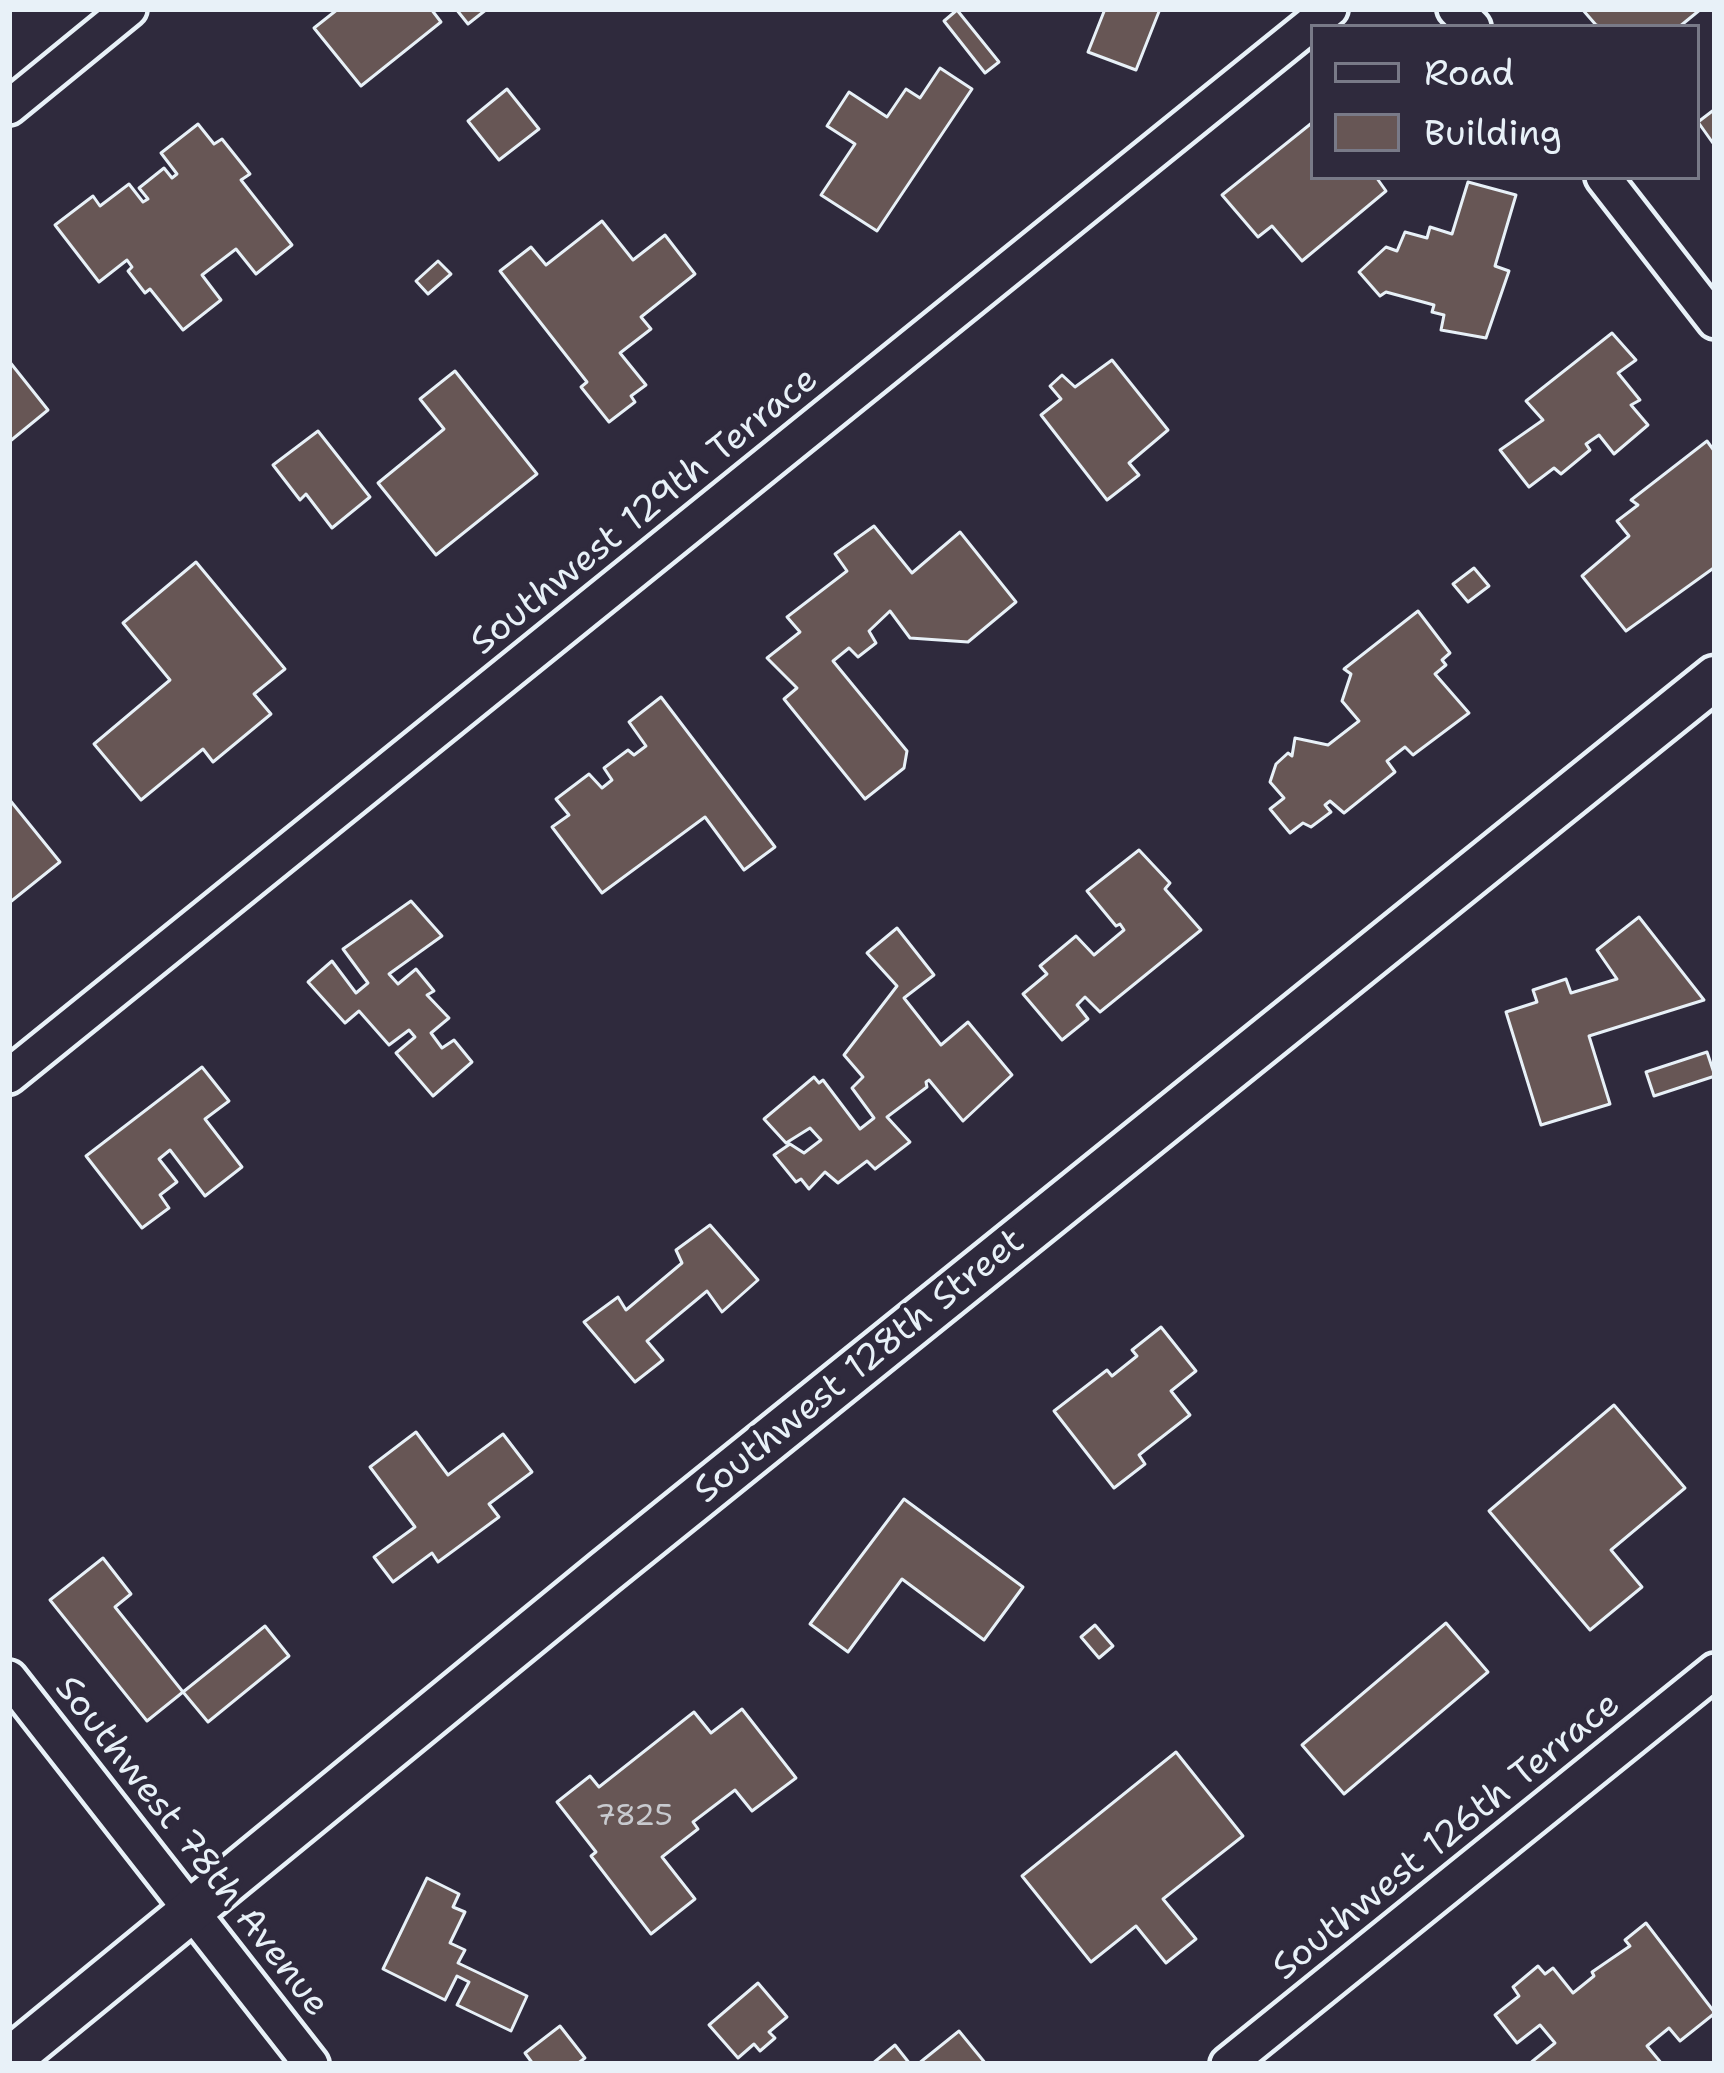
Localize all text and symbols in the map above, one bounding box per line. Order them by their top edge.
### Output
legend [1310,24,1700,180]
text: Road [1424,48,1514,97]
text: Building [1424,108,1562,157]
street label: Southwest 129th Terrace [463,359,827,665]
street label: Southwest 128th Street [686,1220,1034,1514]
street label: Southwest 78th Avenue [45,1668,337,2026]
street label: Southwest 126th Terrace [1265,1684,1629,1990]
house number: 7825 [595,1799,673,1835]

